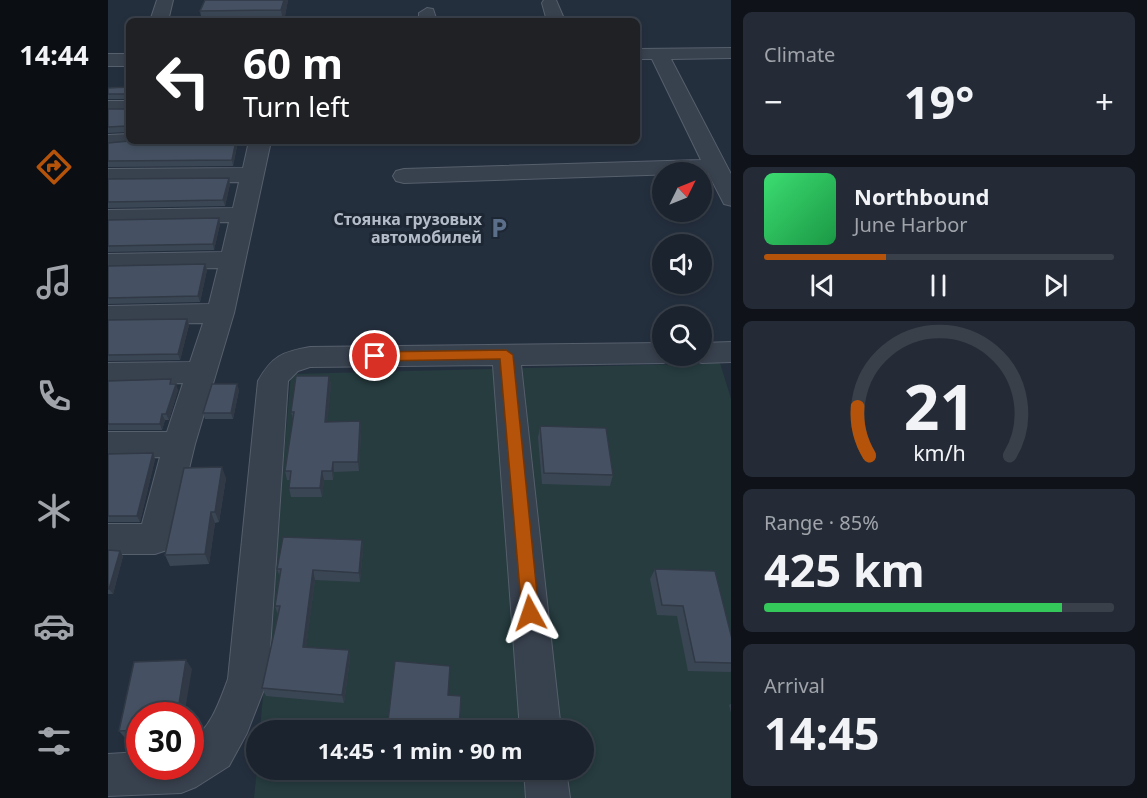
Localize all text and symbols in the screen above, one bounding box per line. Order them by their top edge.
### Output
text: 60 m [243,34,343,91]
text: 14:44 [19,36,89,73]
text: Climate [764,41,835,68]
icon: left [144,42,222,120]
text: 19° [904,71,974,132]
text: − [764,79,783,124]
text: + [1095,79,1114,124]
text: Turn left [243,88,349,125]
icon: directions [33,146,75,188]
north arrow [652,162,712,222]
map controls [652,162,712,366]
text: Northbound [854,181,989,211]
place label: Стоянка грузовых автомобилей [334,208,483,248]
text: June Harbor [854,211,968,238]
parking icon: Стоянка грузовых автомобилей [487,216,511,240]
button: sound [652,234,712,294]
icon: music [33,261,75,303]
icon: previous [806,269,839,302]
icon: pause [922,269,955,302]
icon: next [1039,269,1072,302]
button: search [652,306,712,366]
pin [349,330,400,381]
icon: arrive [358,339,391,372]
text: 21 [903,363,975,448]
icon: phone [33,375,75,417]
text: km/h [913,438,965,467]
icon: climate [33,490,75,532]
text: Range · 85% [764,509,879,536]
text: 425 km [764,539,925,600]
position arrow [498,581,562,645]
icon: car [33,605,75,647]
text: Arrival [764,672,825,699]
speed limit sign: 30 [126,702,204,780]
text: 14:45 [764,702,880,763]
icon: filters [33,720,75,762]
text: 14:45 · 1 min · 90 m [318,735,522,765]

